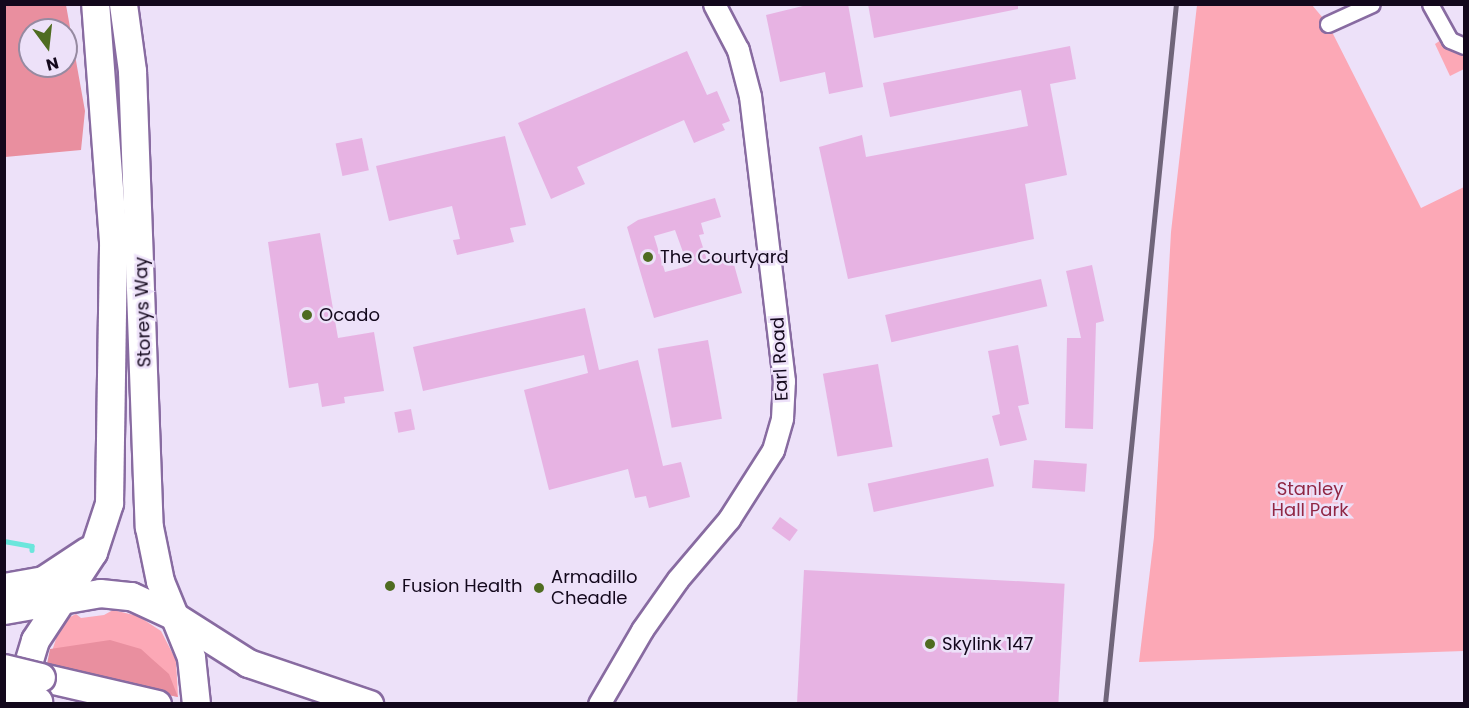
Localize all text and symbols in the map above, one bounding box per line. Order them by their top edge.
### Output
north arrow [18,18,78,78]
text: N [43,51,61,77]
place label: The Courtyard [660,246,789,268]
marker: The Courtyard [641,250,655,264]
street label: Storeys Way [130,256,156,368]
place label: Ocado [319,304,380,326]
marker: Ocado [300,308,314,322]
street label: Earl Road [767,316,793,402]
park label: Stanley Hall Park [1272,479,1348,522]
place label: Armadillo Cheadle [551,567,638,610]
place label: Fusion Health [402,575,523,597]
marker: Fusion Health [383,579,397,593]
marker: Armadillo Cheadle [532,581,546,595]
place label: Skylink 147 [942,633,1033,655]
marker: Skylink 147 [923,637,937,651]

